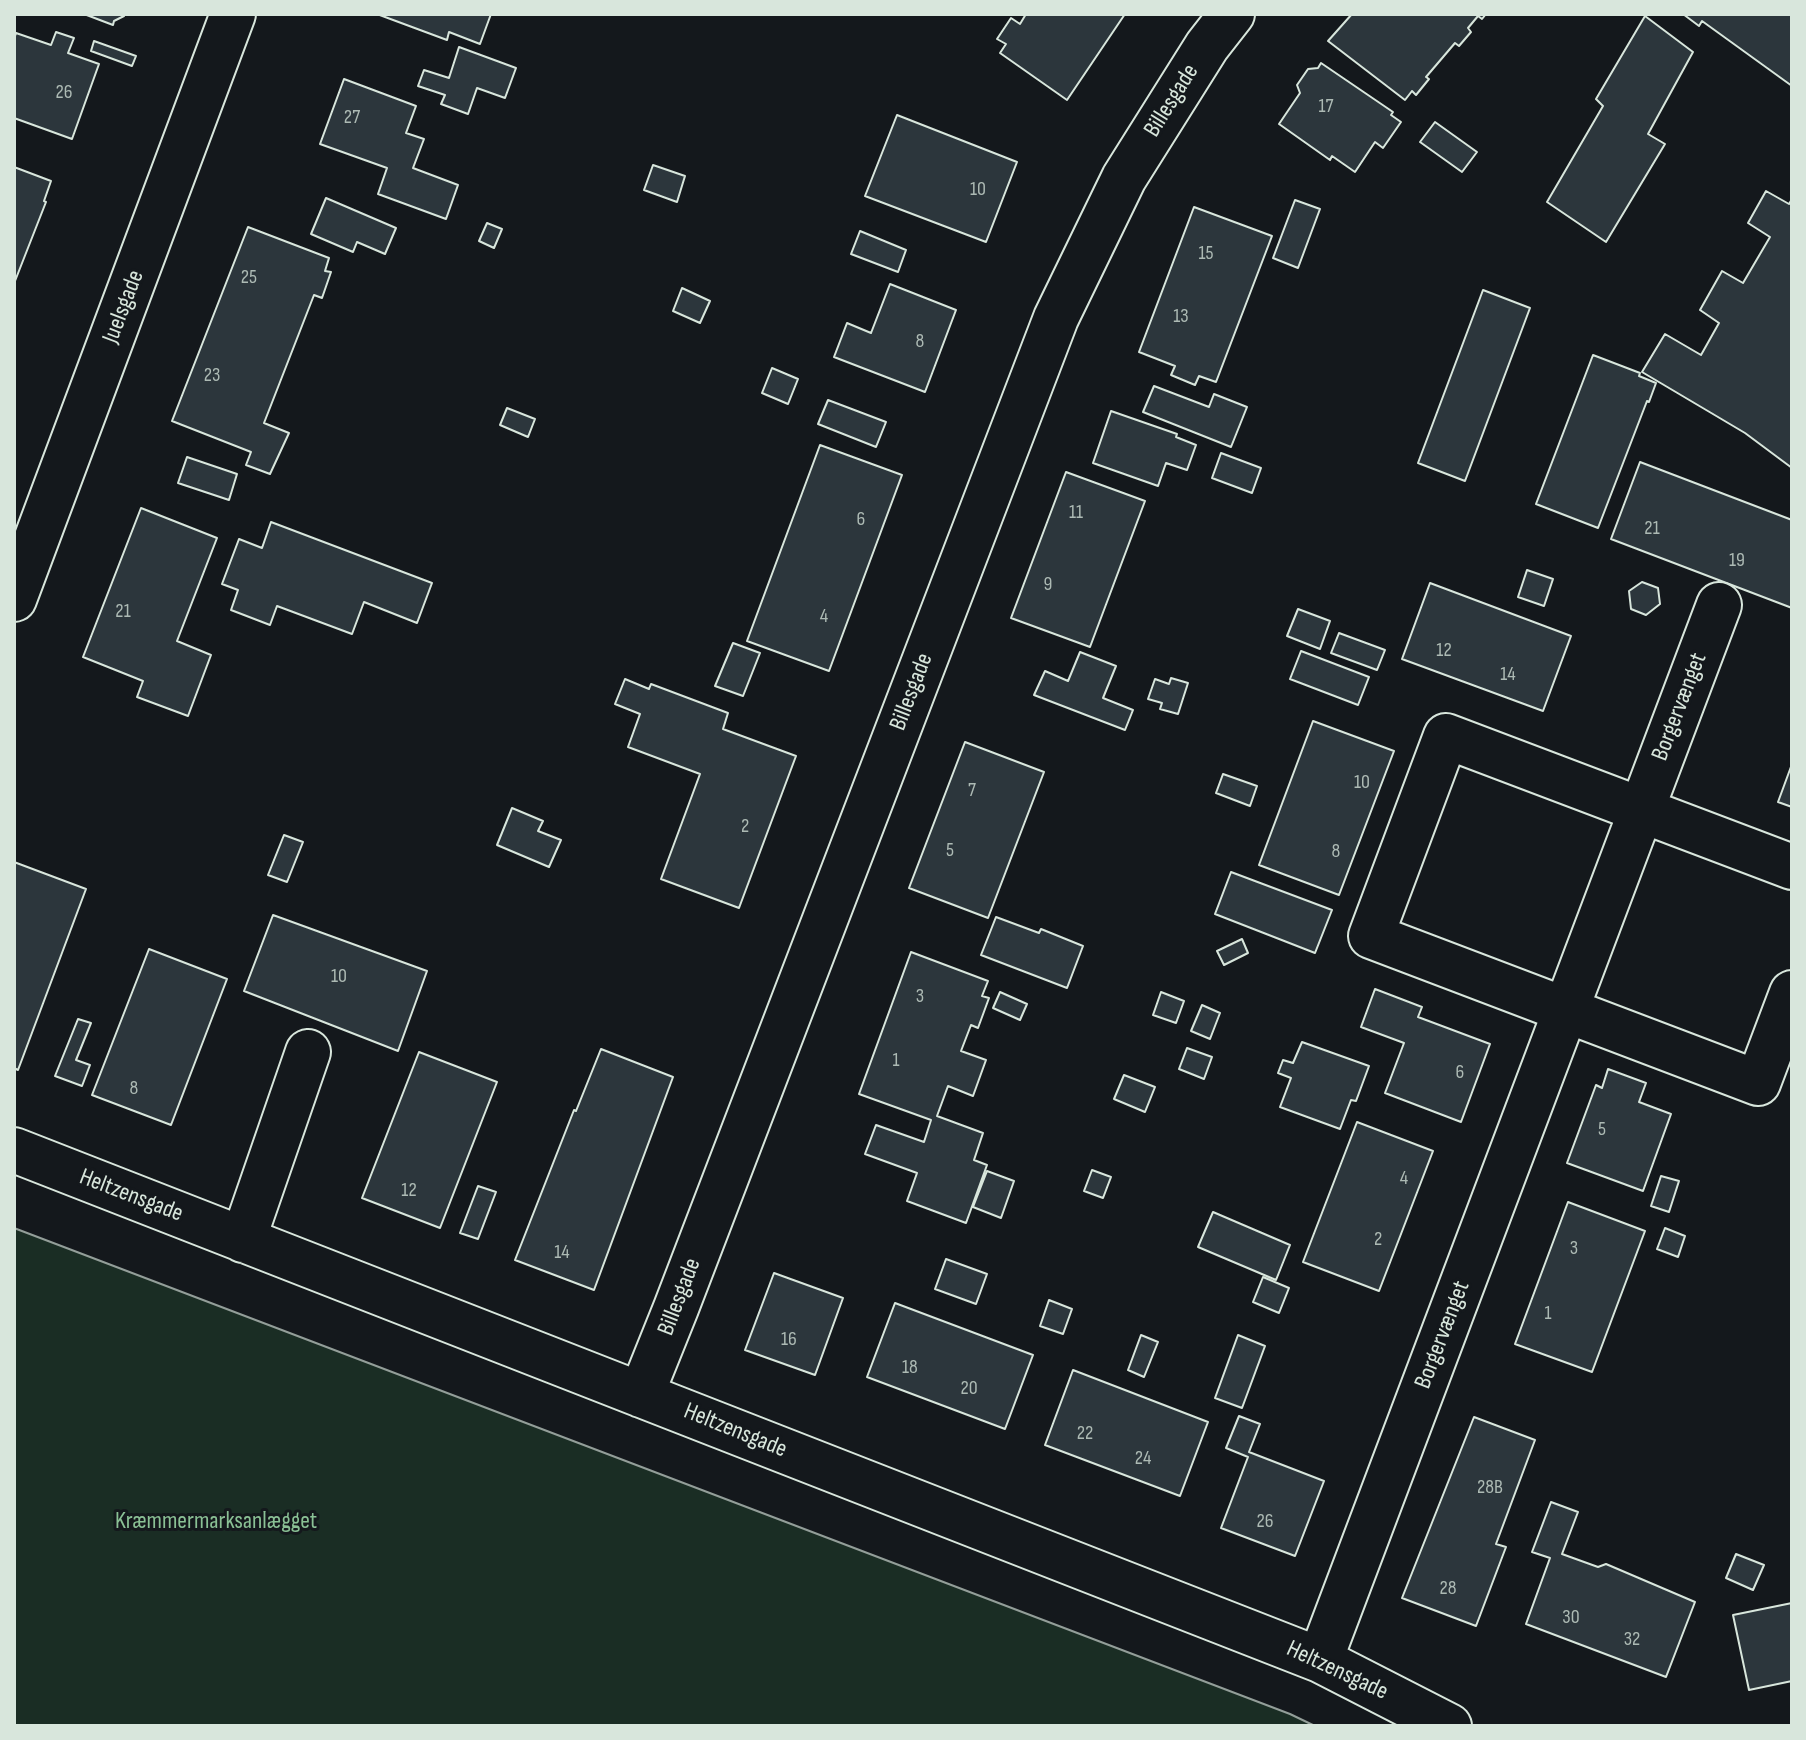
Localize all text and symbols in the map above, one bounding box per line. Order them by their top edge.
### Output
street label: Billesgade [1138,59,1206,143]
house number: 26 [56,81,72,105]
house number: 17 [1319,95,1333,119]
house number: 27 [344,106,360,130]
house number: 10 [970,178,986,202]
house number: 15 [1198,242,1214,266]
house number: 25 [241,266,257,290]
street label: Juelsgade [97,267,151,347]
house number: 13 [1173,305,1189,329]
house number: 8 [916,330,924,354]
house number: 23 [204,364,220,388]
house number: 11 [1069,501,1083,525]
house number: 6 [857,508,865,532]
house number: 21 [1644,517,1660,541]
house number: 19 [1729,549,1745,573]
house number: 9 [1044,573,1052,597]
house number: 21 [115,600,131,624]
house number: 4 [820,605,828,629]
house number: 12 [1436,639,1452,663]
street label: Billesgade [884,649,940,735]
street label: Borgervænget [1646,649,1714,765]
house number: 14 [1500,663,1516,687]
house number: 10 [1354,771,1370,795]
house number: 7 [968,779,976,803]
house number: 2 [741,815,749,839]
house number: 5 [946,839,954,863]
house number: 8 [1332,840,1340,864]
house number: 10 [331,965,347,989]
house number: 3 [916,985,924,1009]
house number: 1 [893,1049,899,1073]
house number: 6 [1456,1061,1464,1085]
house number: 8 [130,1077,138,1101]
house number: 5 [1598,1118,1606,1142]
street label: Heltzensgade [75,1163,187,1229]
house number: 4 [1400,1167,1408,1191]
house number: 12 [401,1179,417,1203]
house number: 2 [1374,1228,1382,1252]
house number: 3 [1570,1237,1578,1261]
house number: 14 [554,1241,570,1265]
street label: Billesgade [652,1254,708,1340]
street label: Borgervænget [1409,1277,1477,1393]
house number: 1 [1545,1302,1551,1326]
house number: 16 [781,1328,797,1352]
house number: 18 [902,1356,918,1380]
house number: 20 [960,1377,978,1401]
street label: Heltzensgade [679,1397,791,1465]
house number: 22 [1077,1422,1093,1446]
house number: 24 [1135,1447,1151,1471]
house number: 28B [1477,1476,1503,1500]
park label: Kræmmermarksanlægget [115,1508,317,1536]
house number: 26 [1257,1510,1273,1534]
house number: 28 [1440,1577,1456,1601]
house number: 30 [1562,1606,1580,1630]
house number: 32 [1624,1628,1640,1652]
street label: Heltzensgade [1282,1635,1392,1707]

